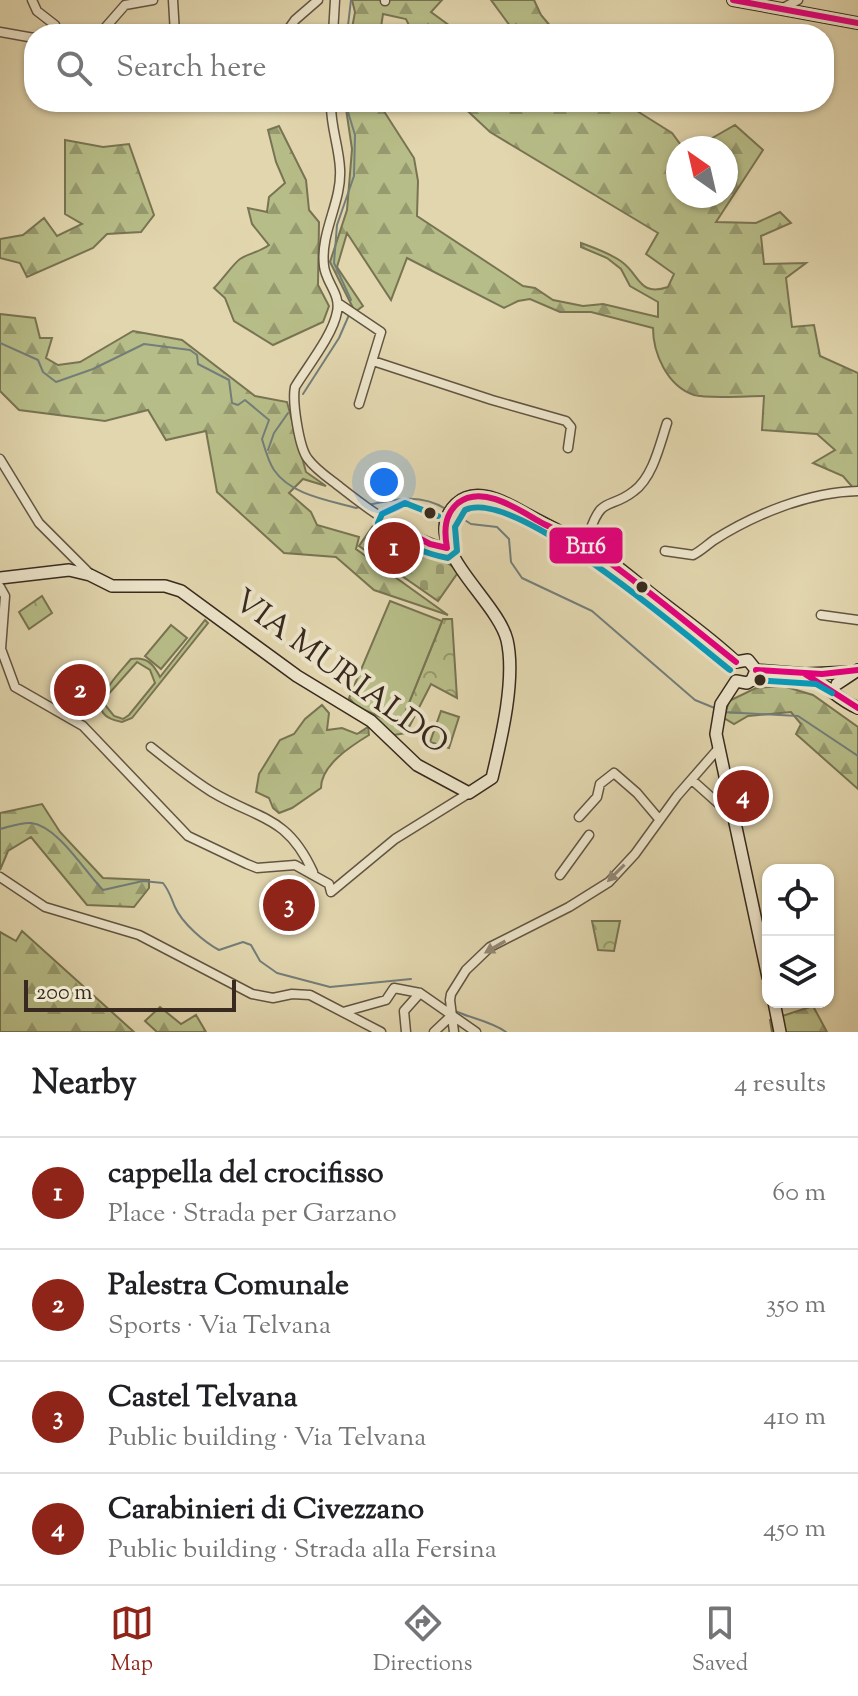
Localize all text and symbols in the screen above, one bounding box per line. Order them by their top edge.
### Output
search box [24,24,834,112]
icon: search [52,46,96,90]
text: Search here [116,47,266,90]
north arrow [666,136,738,208]
your location [364,462,404,502]
unlabelled marker [422,505,438,521]
pin: 1 [368,518,420,578]
line badge: B116 [548,526,624,565]
text: B116 [566,532,606,564]
street label: VIA MURIALDO [223,579,457,767]
unlabelled marker [634,579,650,595]
pin: 2 [54,660,106,720]
unlabelled marker [752,672,768,688]
pin: 4 [717,766,769,826]
one-way arrow [607,864,626,882]
map controls [762,864,834,1008]
button: locate [762,864,834,936]
pin: 3 [263,875,315,935]
button: layers [762,936,834,1008]
one-way arrow [484,939,506,953]
scale bar [24,976,236,1012]
text: 200 m [36,978,92,1010]
text: Nearby [32,1060,137,1109]
text: 4 results [734,1066,826,1103]
text: cappella del crocifisso [108,1153,384,1196]
text: 1 [54,1175,62,1212]
text: 60 m [772,1175,826,1212]
text: Place · Strada per Garzano [108,1196,397,1233]
text: Palestra Comunale [108,1265,349,1308]
text: 2 [52,1287,64,1324]
text: 350 m [766,1287,826,1324]
text: Sports · Via Telvana [108,1308,331,1345]
text: Castel Telvana [108,1377,298,1420]
text: 3 [53,1399,63,1436]
text: 410 m [764,1399,826,1436]
text: Public building · Via Telvana [108,1420,426,1457]
text: Carabinieri di Civezzano [108,1489,424,1532]
text: 4 [51,1511,65,1548]
text: 450 m [763,1511,826,1548]
text: Public building · Strada alla Fersina [108,1532,497,1569]
tab: Map [110,1601,154,1681]
tab: Directions [373,1601,472,1681]
tab: Saved [692,1601,748,1681]

